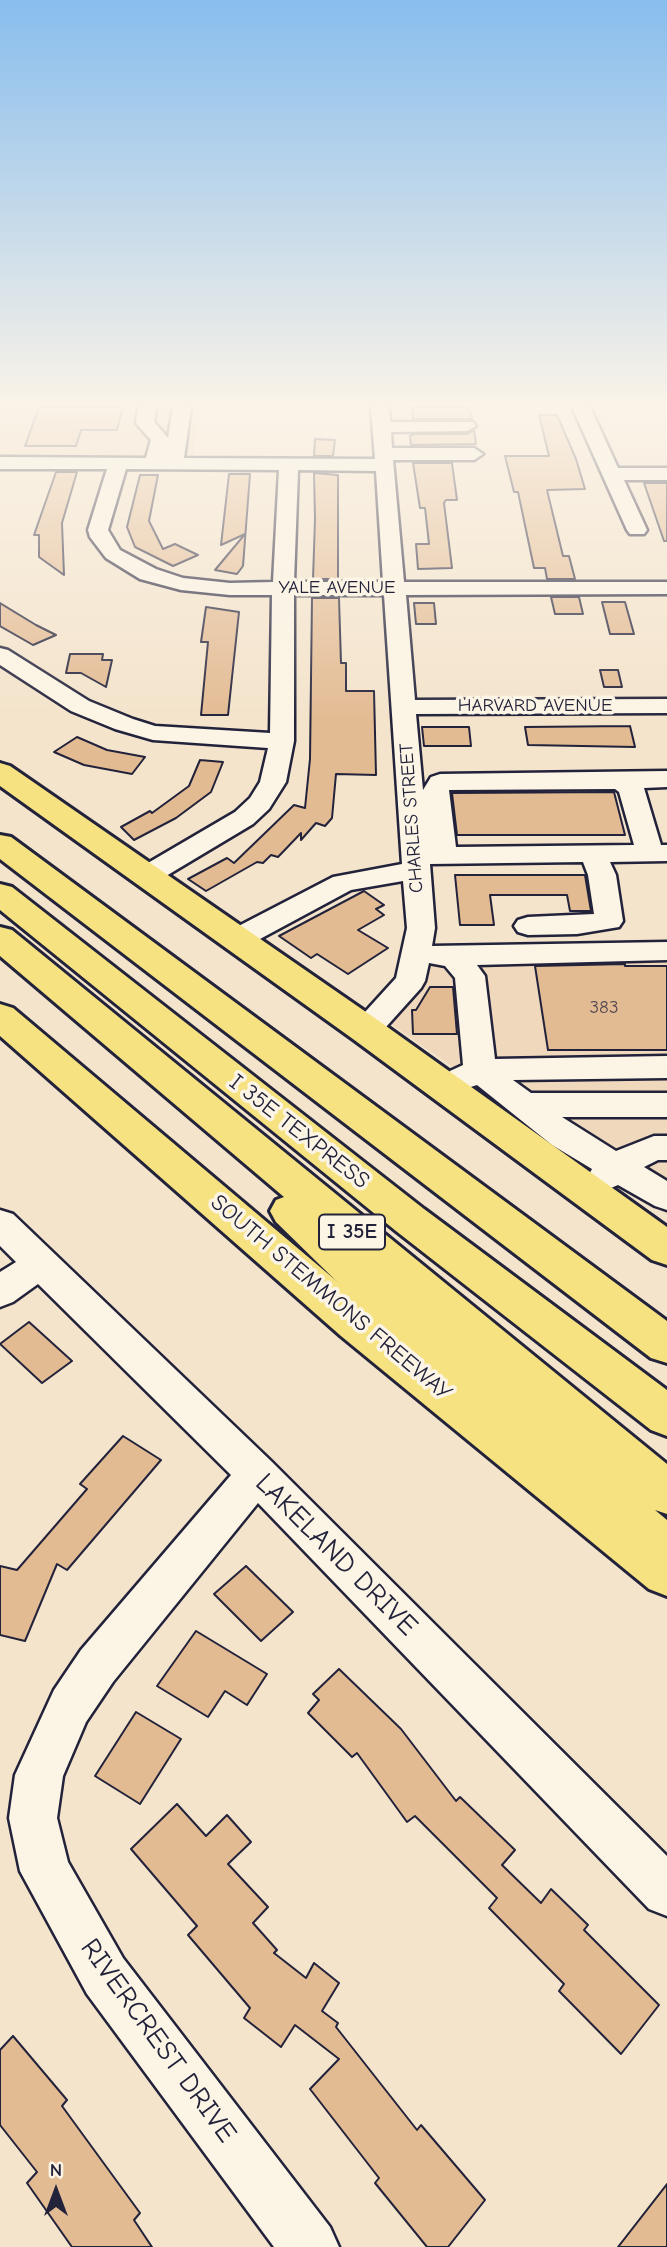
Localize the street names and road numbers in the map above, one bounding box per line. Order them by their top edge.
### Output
street label: YALE AVENUE [279,577,395,599]
street label: HARVARD AVENUE [458,695,612,717]
street label: CHARLES STREET [395,742,429,894]
street label: I 35E TEXPRESS [224,1069,374,1195]
street label: SOUTH STEMMONS FREEWAY [205,1189,457,1407]
road number: I 35E [319,1214,385,1250]
street label: LAKELAND DRIVE [248,1467,424,1643]
street label: RIVERCREST DRIVE [73,1933,243,2149]

